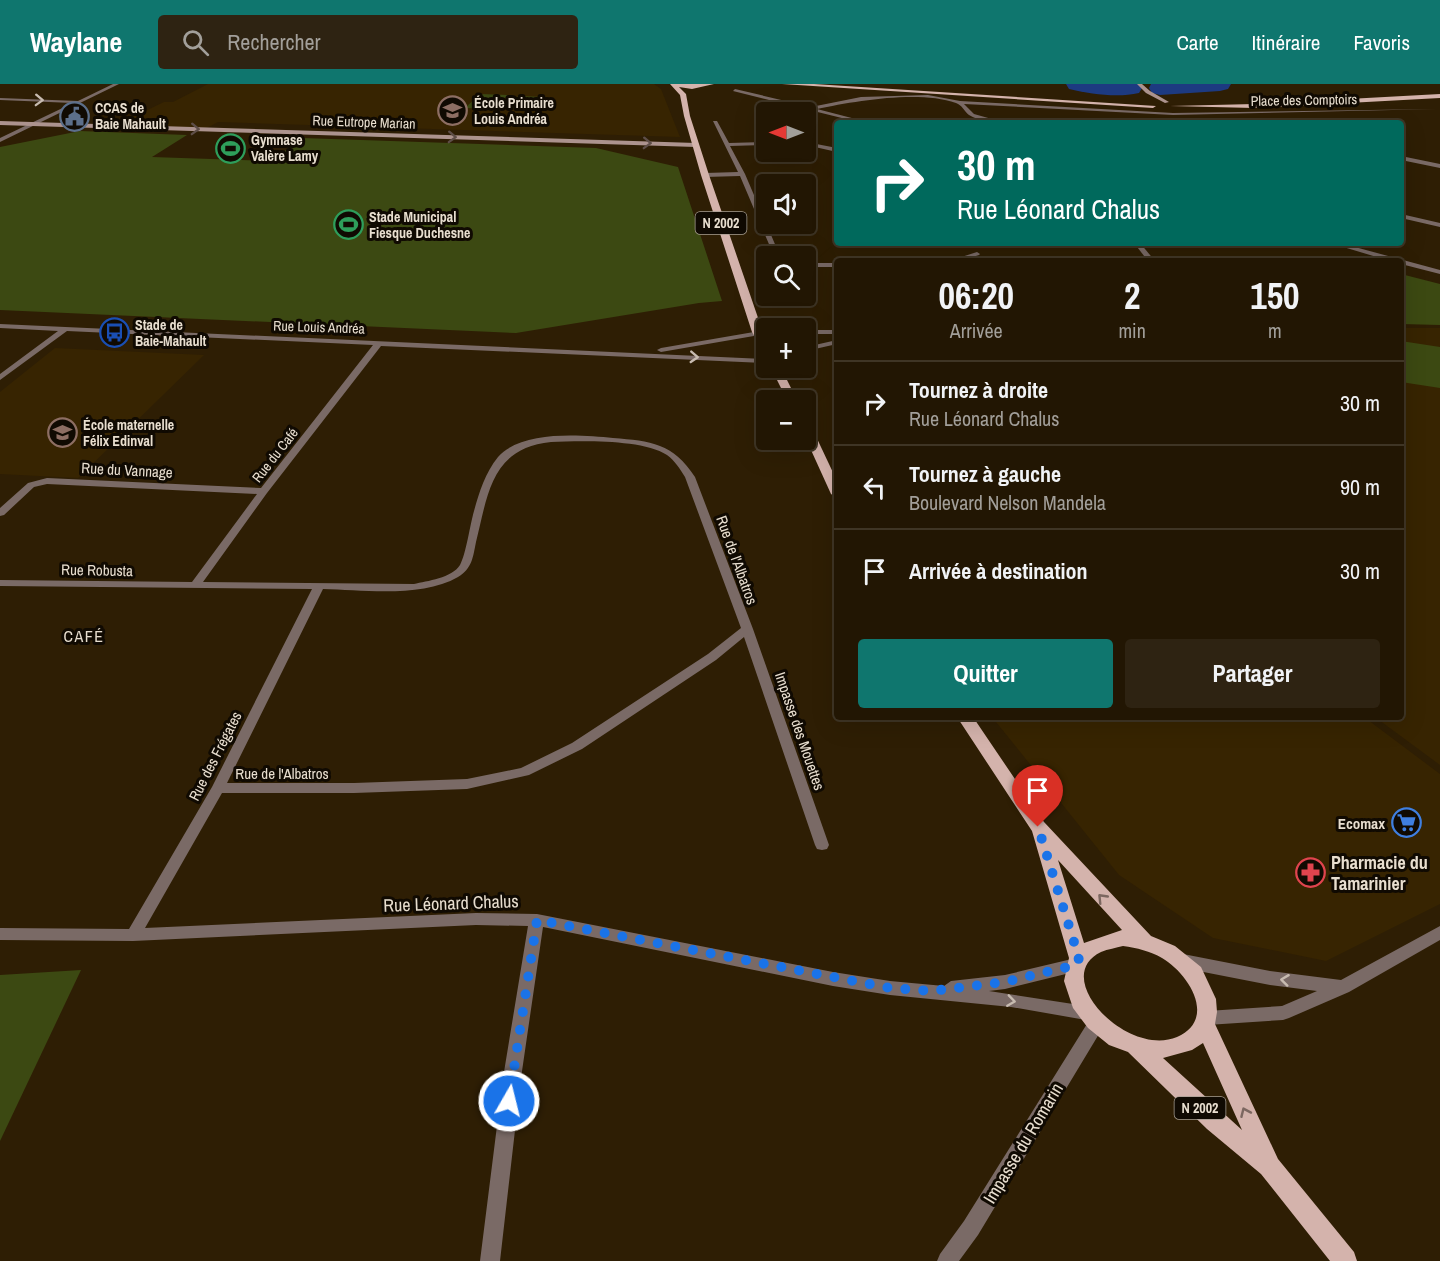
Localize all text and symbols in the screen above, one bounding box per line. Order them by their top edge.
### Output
search box [158,15,578,69]
text: Waylane [30,23,122,61]
icon: search [179,26,212,59]
text: Rechercher [227,27,321,57]
text: Carte [1176,28,1219,57]
text: Itinéraire [1252,28,1320,57]
text: Favoris [1353,28,1410,57]
street label: Place des Comptoirs [1251,90,1358,110]
one-way arrow [35,94,44,107]
place label: École Primaire Louis Andréa [474,94,554,128]
school or university icon: École Primaire Louis Andréa [437,95,469,127]
place label: CCAS de Baie Mahault [95,99,166,133]
public building icon: CCAS de Baie Mahault [58,100,90,132]
north arrow [756,102,816,162]
map controls [756,102,816,450]
street label: Rue Eutrope Marian [312,111,416,133]
one-way arrow [190,123,199,135]
place label: Gymnase Valère Lamy [251,131,319,165]
one-way arrow [448,131,457,144]
sports icon: Gymnase Valère Lamy [214,132,246,164]
one-way arrow [643,137,652,150]
text: 30 m [957,137,1036,193]
icon: right [858,144,936,222]
button: sound [756,174,816,234]
text: Rue Léonard Chalus [957,191,1160,227]
place label: Stade Municipal Fiesque Duchesne [369,208,470,242]
sports icon: Stade Municipal Fiesque Duchesne [332,209,364,241]
road number: N 2002 [696,212,746,234]
button: search [756,246,816,306]
text: 06:20 [938,272,1014,320]
text: 2 [1124,272,1140,320]
text: 150 [1250,272,1300,320]
place label: Stade de Baie-Mahault [135,316,207,350]
street label: Rue Louis Andréa [273,316,366,338]
bus stop icon: Stade de Baie-Mahault [98,317,130,349]
text: Arrivée [950,317,1003,344]
text: min [1118,317,1146,344]
text: m [1268,317,1282,344]
button: + [756,318,816,378]
one-way arrow [690,351,699,364]
text: Tournez à droite [909,375,1048,405]
icon: right [858,387,891,420]
text: 30 m [1340,388,1380,418]
button: − [756,390,816,450]
text: Rue Léonard Chalus [909,405,1059,432]
place label: École maternelle Félix Edinval [83,416,174,450]
school or university icon: École maternelle Félix Edinval [46,417,78,449]
street label: Rue du Café [248,424,302,486]
street label: Rue du Vannage [81,457,173,483]
text: Tournez à gauche [909,459,1061,489]
icon: left [858,471,891,504]
text: 90 m [1340,472,1380,502]
text: Boulevard Nelson Mandela [909,489,1106,516]
street label: Rue de l'Albatros [711,513,763,607]
icon: arrive [858,555,891,588]
text: Arrivée à destination [909,556,1087,586]
text: 30 m [1340,556,1380,586]
street label: Rue Robusta [61,559,133,581]
district label: CAFÉ [64,625,105,647]
button: Quitter [858,639,1113,708]
button: Partager [1125,639,1380,708]
street label: Impasse des Mouettes [770,669,830,793]
street label: Rue des Frégates [183,708,247,804]
street label: Rue de l'Albatros [235,763,329,784]
pin [1012,765,1063,827]
icon: arrive [1021,774,1054,807]
supermarket icon: Ecomax [1390,807,1422,839]
place label: Ecomax [1338,813,1385,834]
place label: Pharmacie du Tamarinier [1331,850,1428,896]
pharmacy icon: Pharmacie du Tamarinier [1294,856,1326,888]
street label: Rue Léonard Chalus [383,888,519,918]
one-way arrow [1099,894,1110,905]
one-way arrow [1281,974,1290,986]
one-way arrow [1007,994,1016,1006]
position arrow [477,1069,541,1133]
street label: Impasse du Romarin [977,1078,1069,1208]
road number: N 2002 [1174,1097,1226,1119]
one-way arrow [1240,1108,1252,1119]

